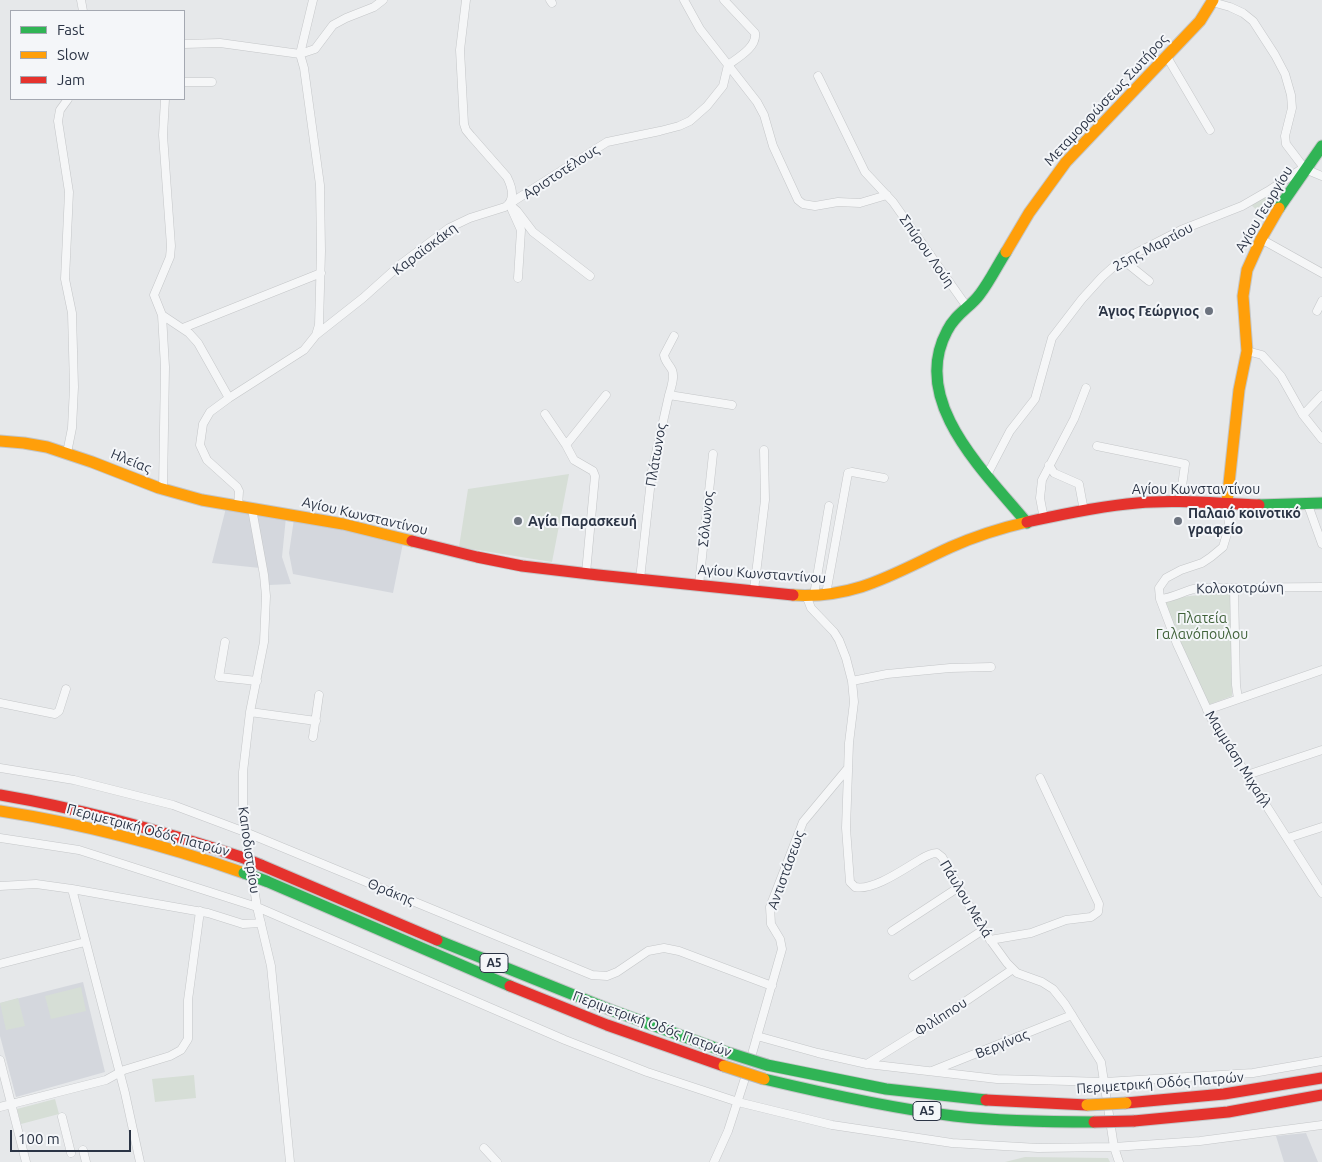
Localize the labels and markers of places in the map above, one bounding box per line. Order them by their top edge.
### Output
place label: Άγιος Γεώργιος [1098,303,1199,319]
marker: Άγιος Γεώργιος [1203,305,1215,317]
place label: Παλαιό κοινοτικό γραφείο [1188,505,1301,538]
place label: Αγία Παρασκευή [528,513,637,529]
marker: Αγία Παρασκευή [512,515,524,527]
marker: Παλαιό κοινοτικό γραφείο [1172,515,1184,527]

